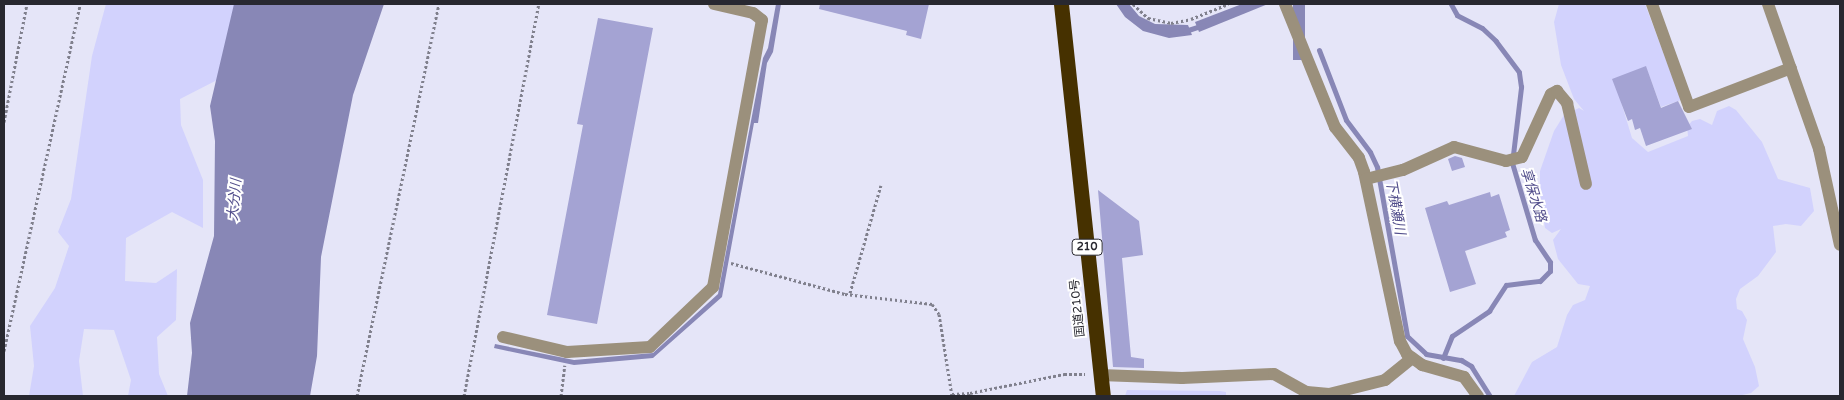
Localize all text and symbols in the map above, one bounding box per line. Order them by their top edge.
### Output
water label: 享保水路 [1517,166,1549,224]
water label: 大分川 [225,178,245,222]
water label: 下横瀬川 [1382,178,1408,236]
road number: 210 [1071,238,1103,256]
street label: 国道210号 [1068,278,1088,338]

